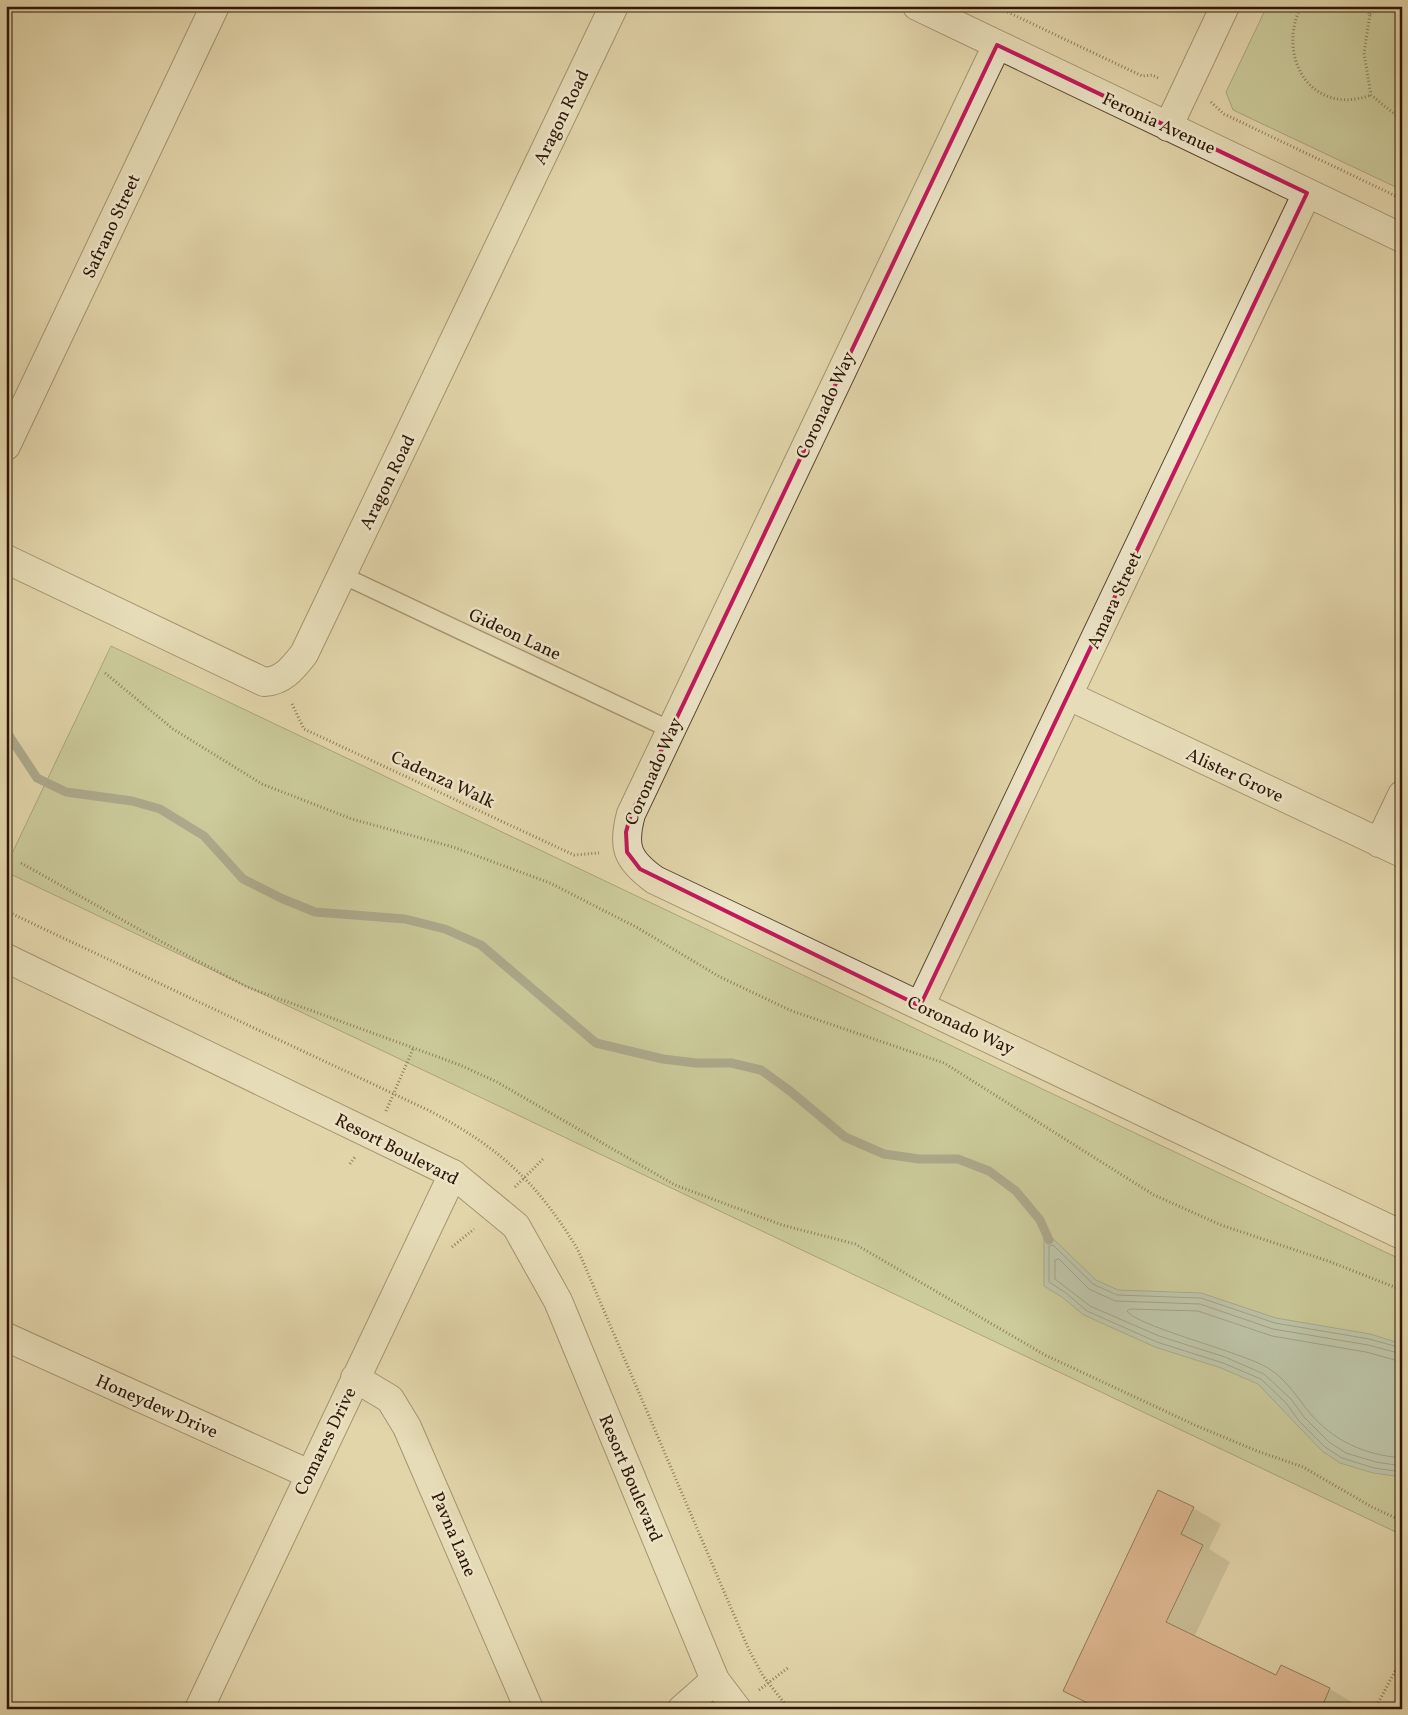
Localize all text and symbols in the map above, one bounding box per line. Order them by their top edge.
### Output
street label: Aragon Road [529,66,596,169]
street label: Feronia Avenue [1098,87,1219,162]
street label: Safrano Street [77,170,147,283]
street label: Coronado Way [791,348,862,463]
street label: Aragon Road [355,431,422,534]
street label: Amara Street [1082,548,1149,653]
street label: Gideon Lane [464,603,565,668]
street label: Coronado Way [619,713,689,830]
street label: Alister Grove [1182,743,1287,810]
street label: Cadenza Walk [386,745,499,815]
street label: Coronado Way [903,991,1018,1062]
street label: Resort Boulevard [330,1108,463,1192]
street label: Honeydew Drive [91,1369,221,1445]
street label: Comares Drive [289,1383,363,1500]
street label: Resort Boulevard [592,1411,668,1546]
street label: Pavna Lane [424,1488,482,1581]

